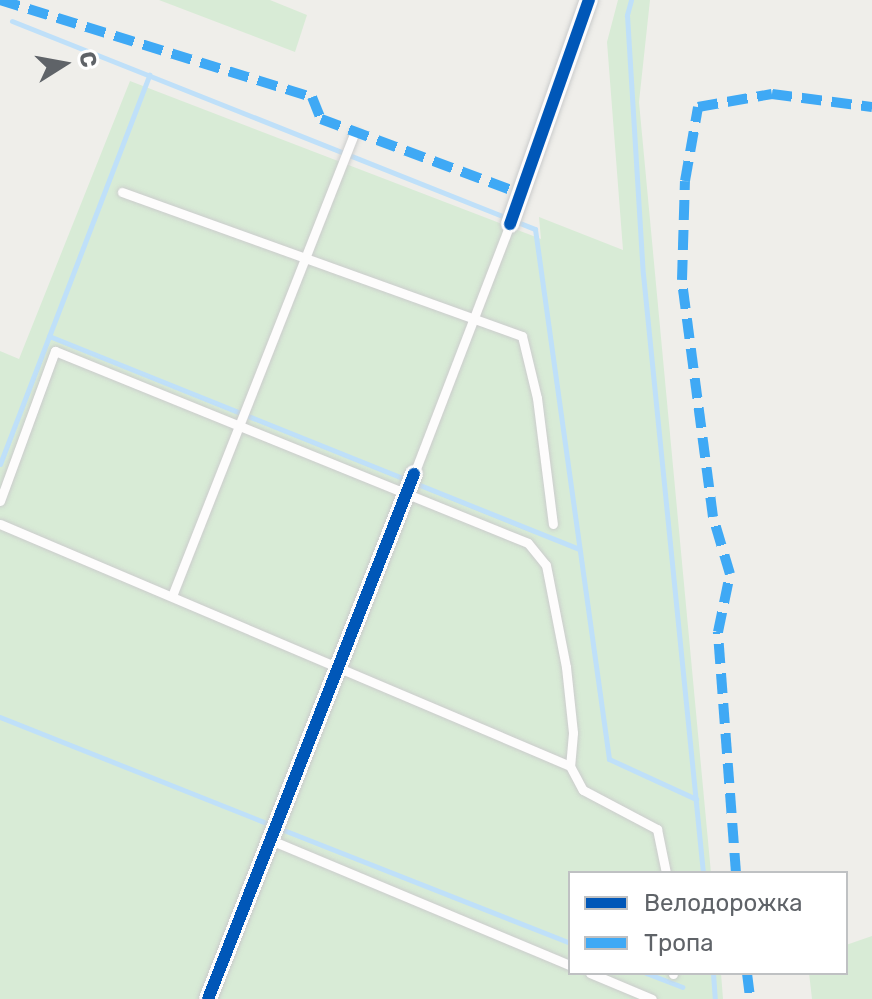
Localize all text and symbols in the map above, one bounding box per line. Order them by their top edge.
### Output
north arrow [24,24,104,104]
text: С [73,49,103,69]
legend [568,871,848,975]
text: Велодорожка [644,889,803,917]
text: Тропа [644,929,713,957]

